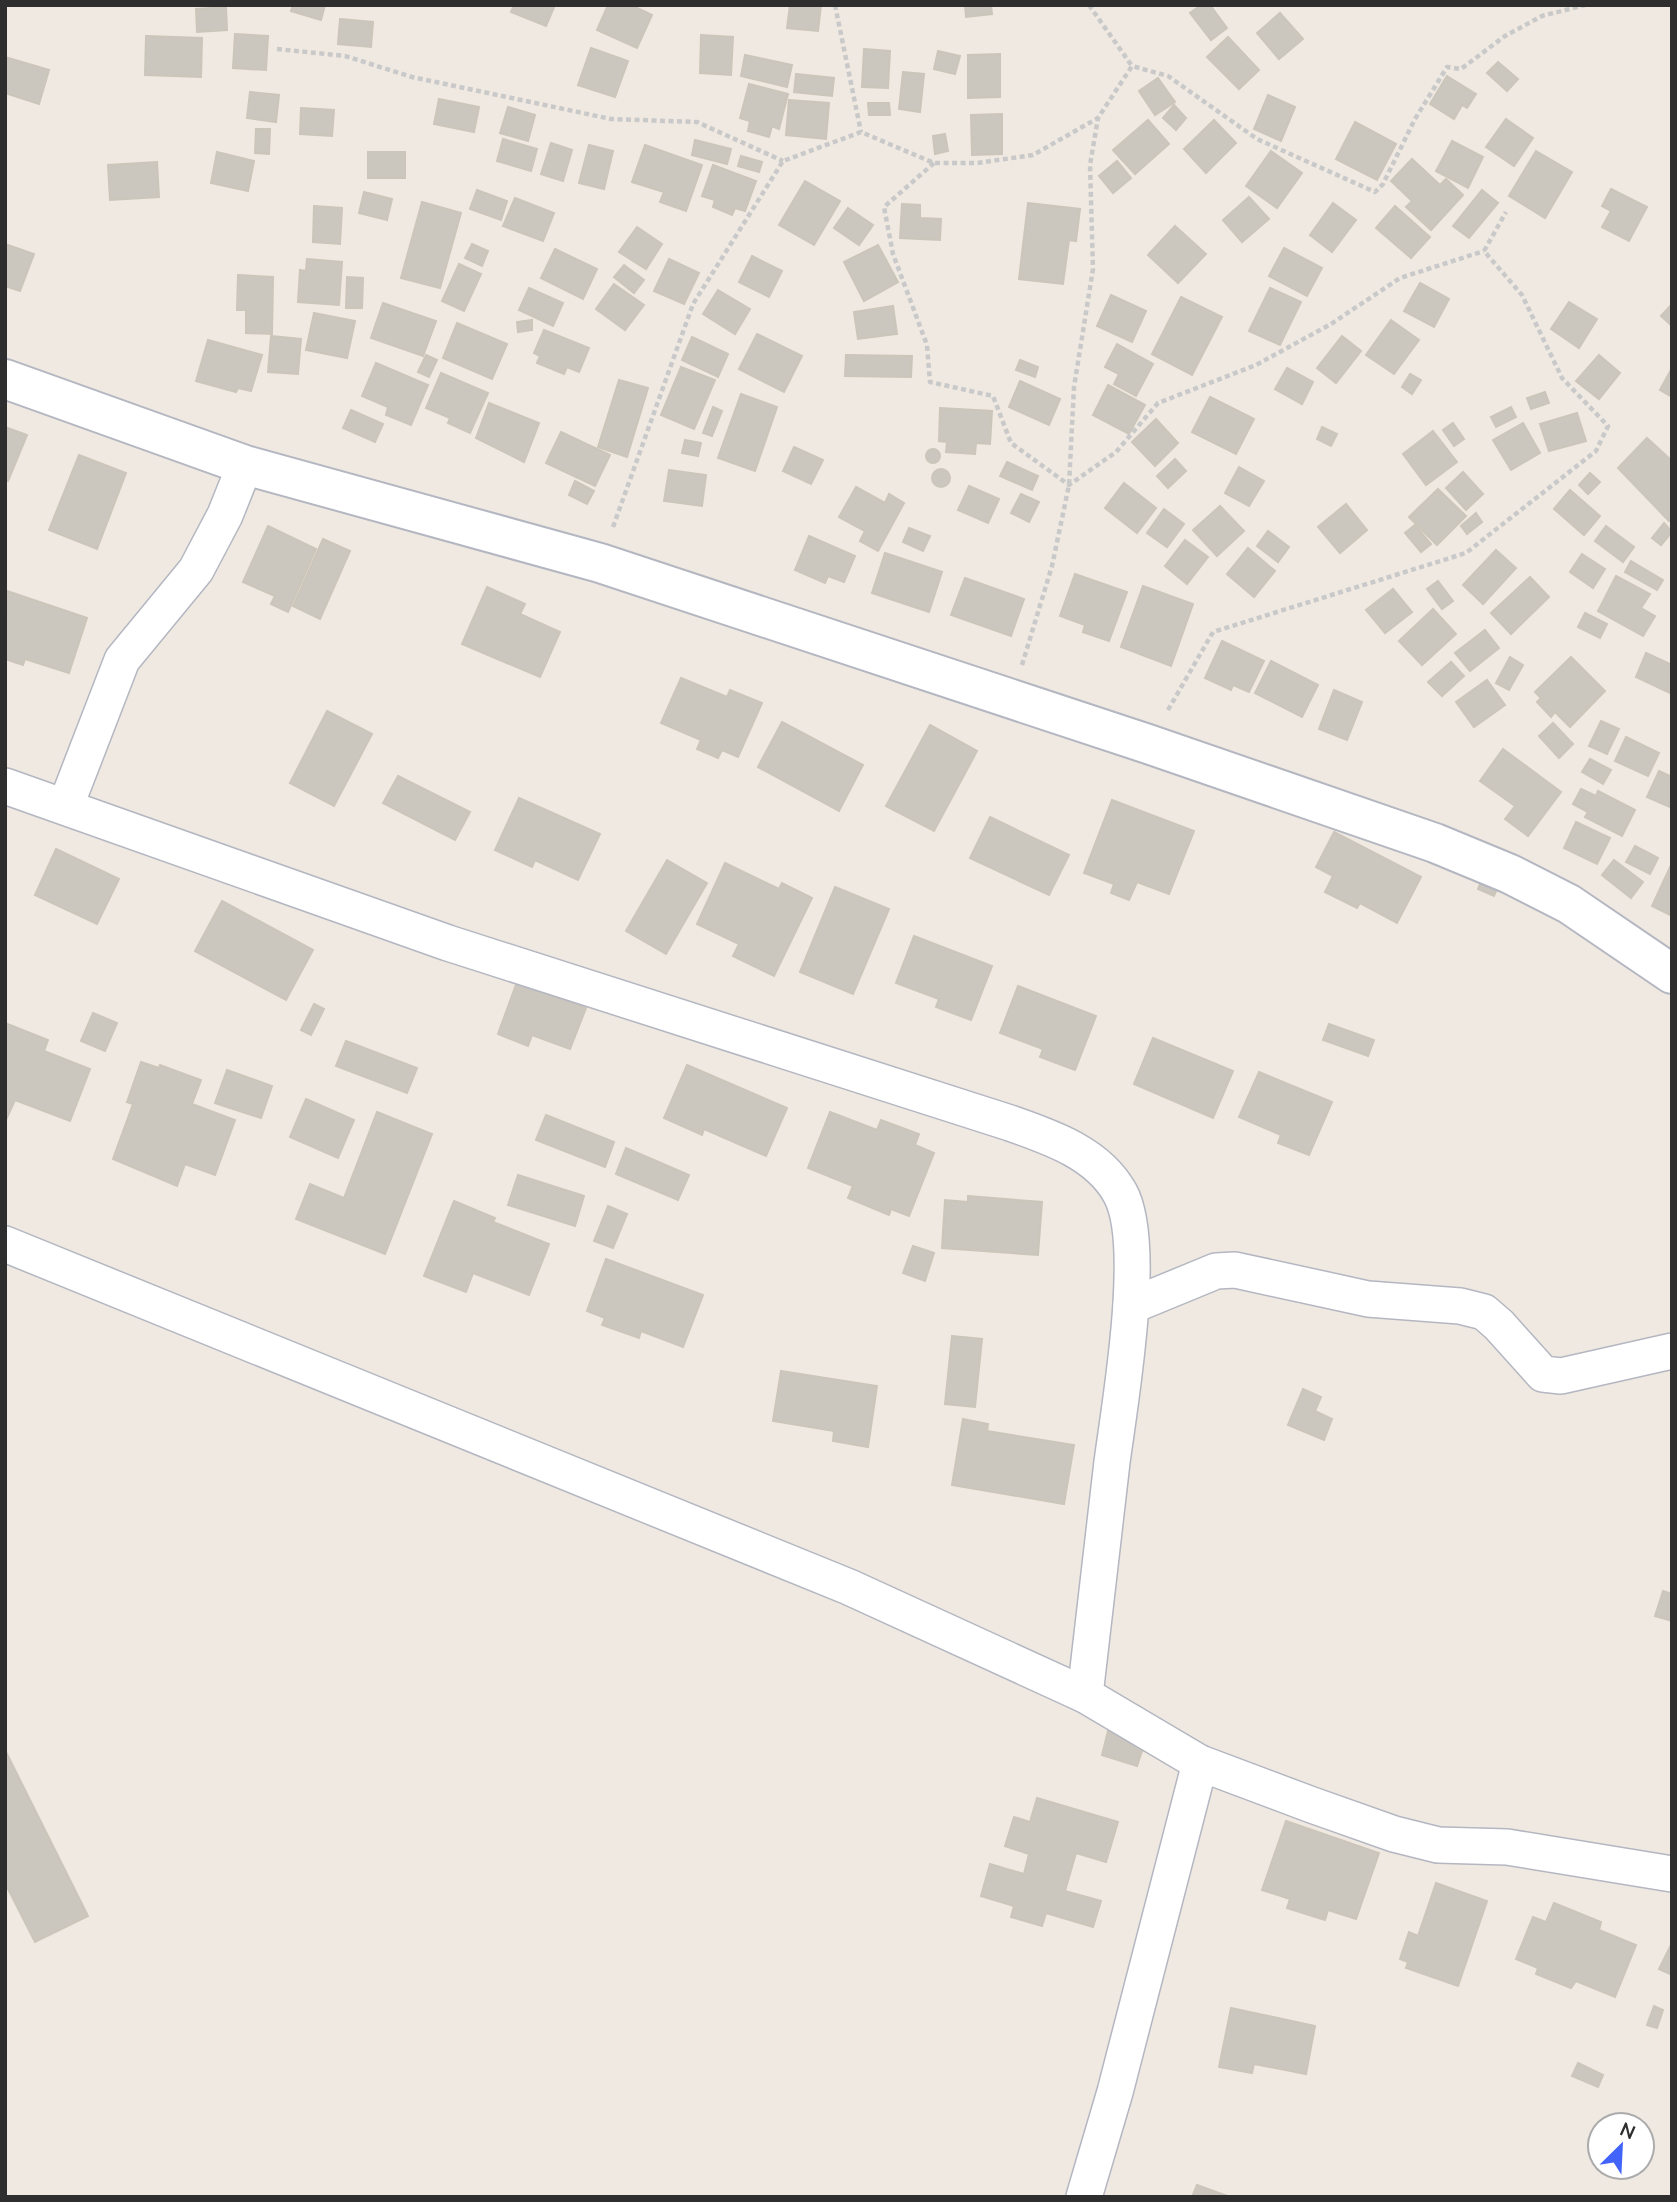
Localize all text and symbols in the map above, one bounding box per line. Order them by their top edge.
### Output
north arrow [1586,2111,1656,2181]
text: N [1616,2117,1639,2146]

